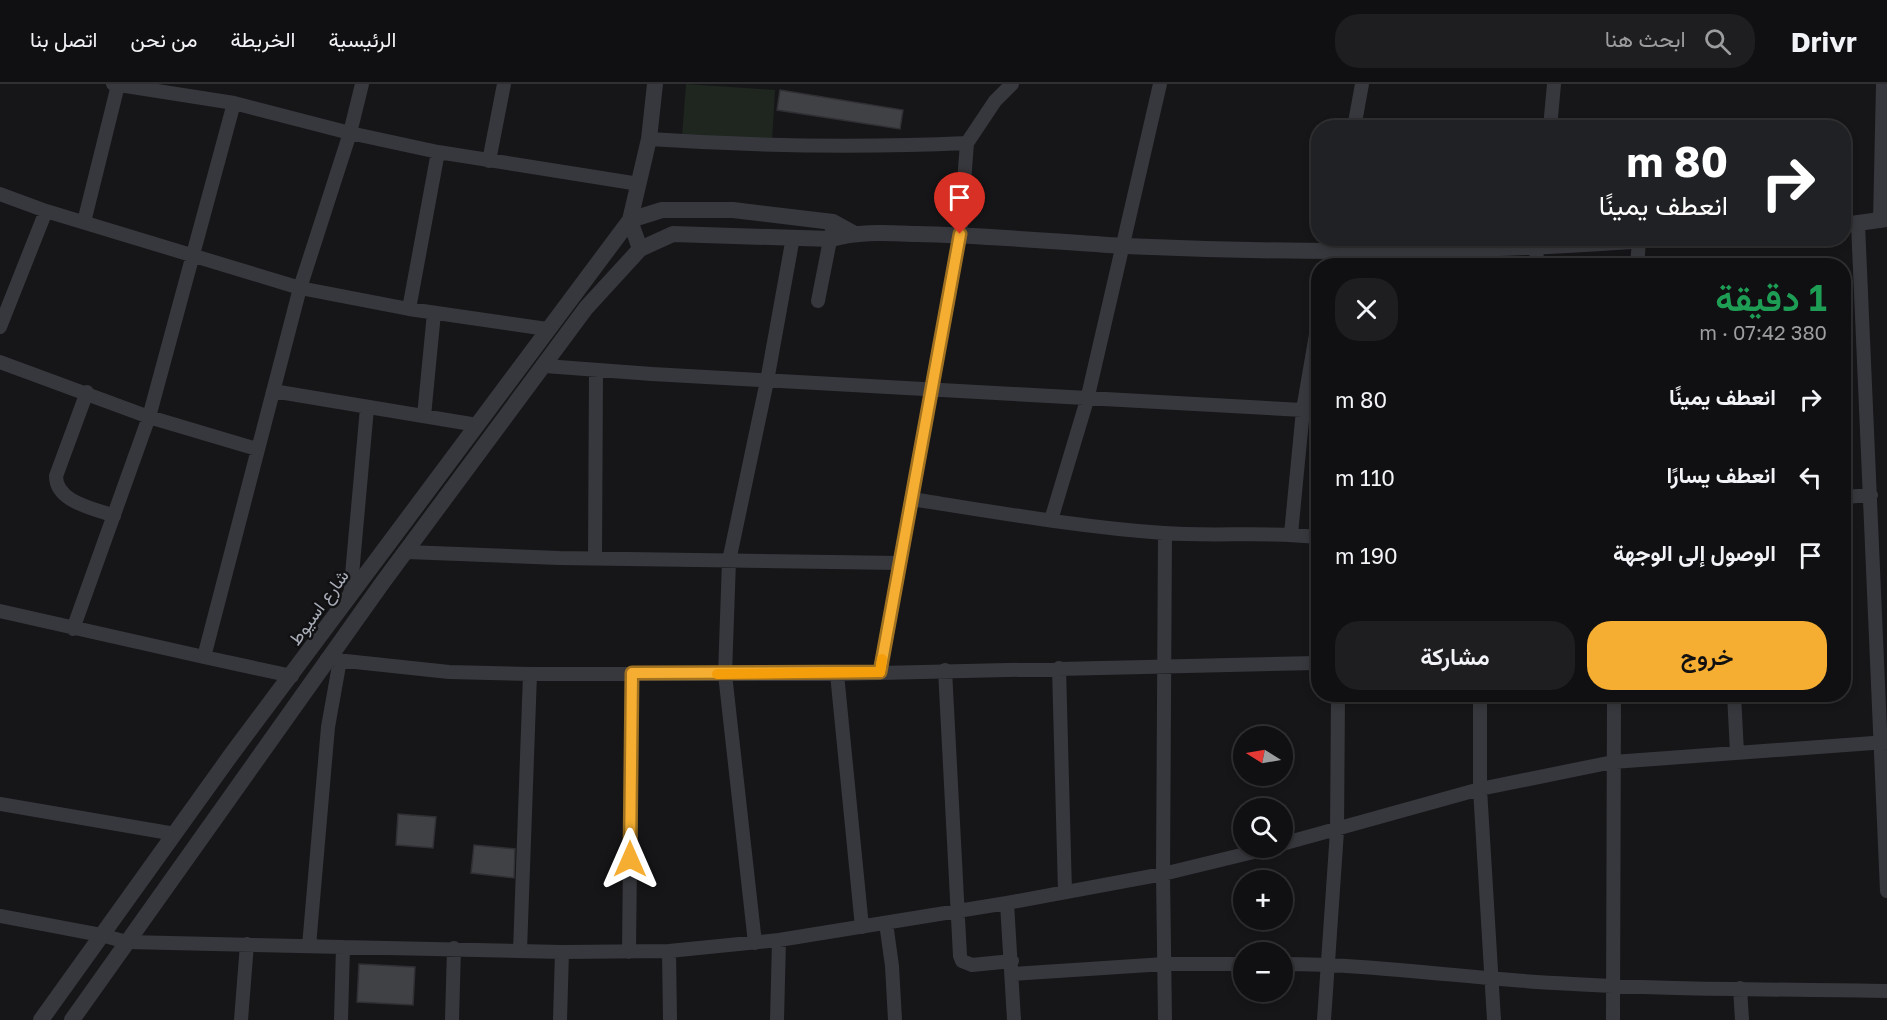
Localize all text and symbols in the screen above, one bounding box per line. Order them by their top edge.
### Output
search box [1335,14,1755,68]
text: ابحث هنا [1605,25,1686,52]
icon: search [1701,25,1734,58]
text: Drivr [1791,25,1857,58]
text: اتصل بنا [30,26,97,52]
text: من نحن [130,26,198,52]
text: الخريطة [231,26,295,52]
text: الرئيسية [328,26,396,52]
text: 80 m [1627,136,1728,186]
icon: right [1749,144,1827,222]
pin [934,172,985,234]
icon: arrive [943,181,976,214]
text: انعطف يمينًا [1599,189,1728,221]
text: 1 دقيقة [1715,276,1827,319]
button: close [1335,278,1398,341]
text: 380 m · 07:42 [1699,320,1827,344]
text: انعطف يمينًا [1669,383,1776,410]
icon: right [1794,383,1827,416]
text: 80 m [1335,386,1387,413]
text: انعطف يسارًا [1666,461,1776,488]
icon: left [1794,461,1827,494]
text: 110 m [1335,464,1395,491]
text: الوصول إلى الوجهة [1613,539,1776,566]
icon: arrive [1794,539,1827,572]
text: 190 m [1335,542,1398,569]
street label: شارع اسيوط [283,565,354,650]
button: مشاركة [1335,621,1575,690]
button: خروج [1587,621,1827,690]
north arrow [1233,726,1293,786]
map controls [1233,726,1293,1002]
button: search [1233,798,1293,858]
position arrow [598,827,662,891]
button: + [1233,870,1293,930]
button: − [1233,942,1293,1002]

